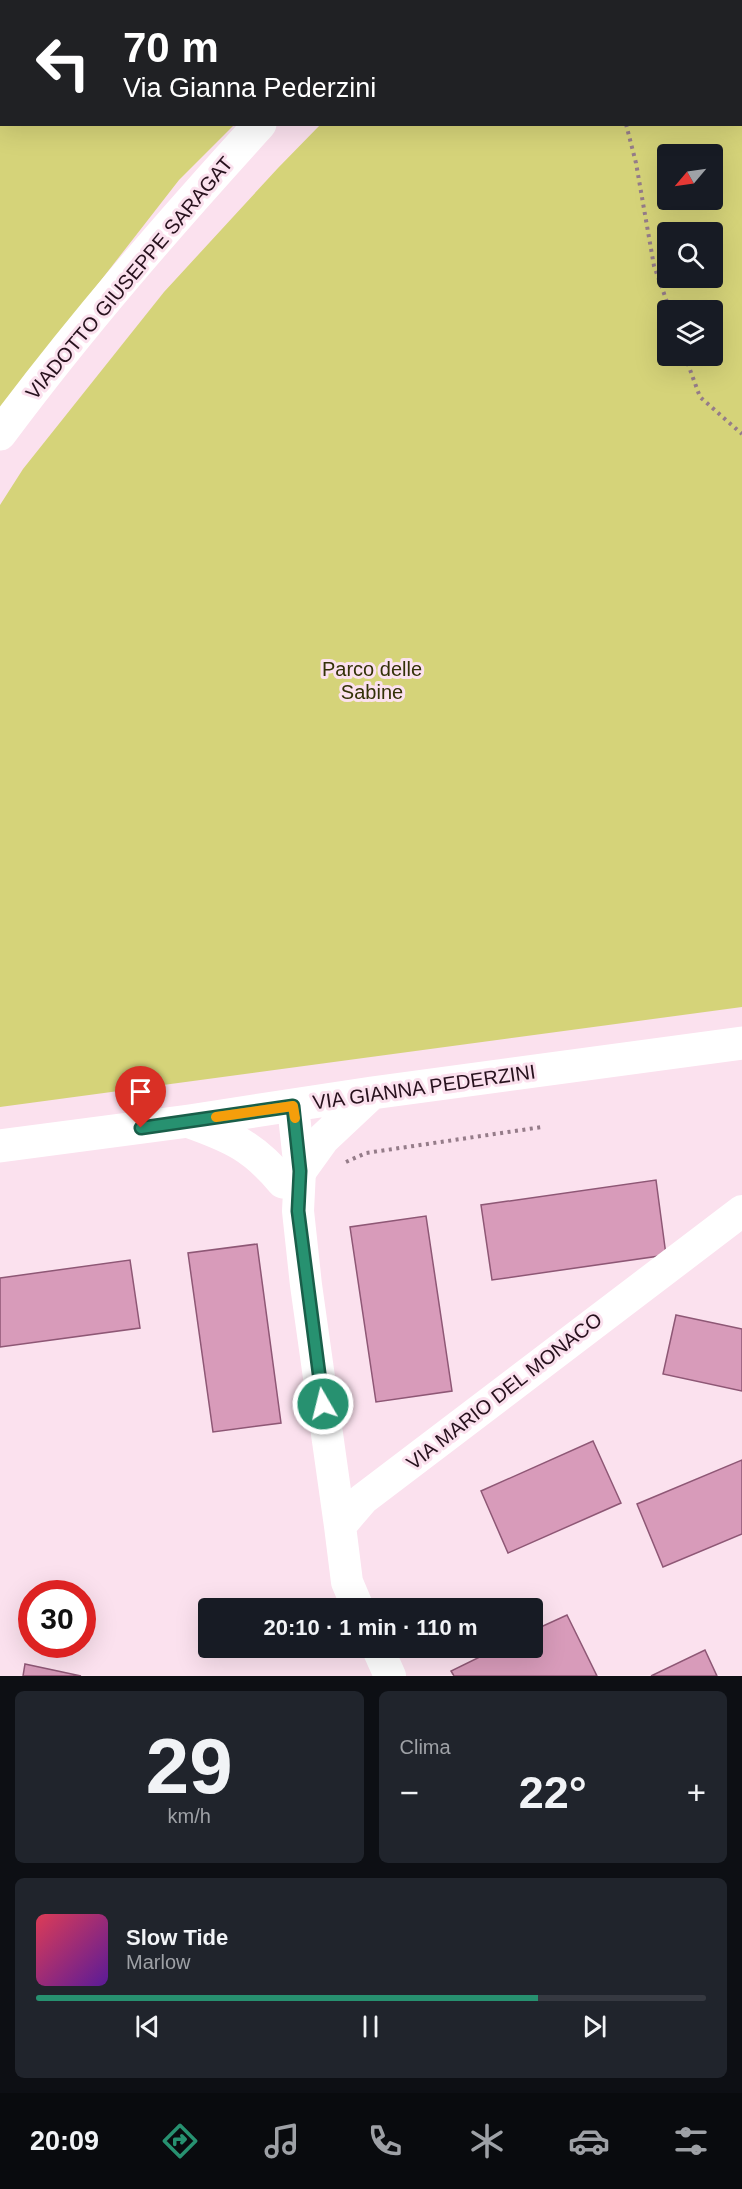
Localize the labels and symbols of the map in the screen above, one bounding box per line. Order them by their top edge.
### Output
north arrow [657,144,723,210]
street label: VIADOTTO GIUSEPPE SARAGAT [21,152,237,404]
park label: Parco delle Sabine [322,658,422,703]
street label: VIA GIANNA PEDERZINI [311,1060,537,1114]
pin [115,1066,166,1128]
street label: VIA MARIO DEL MONACO [402,1308,606,1474]
position arrow [291,1372,355,1436]
speed limit sign: 30 [18,1580,96,1658]

